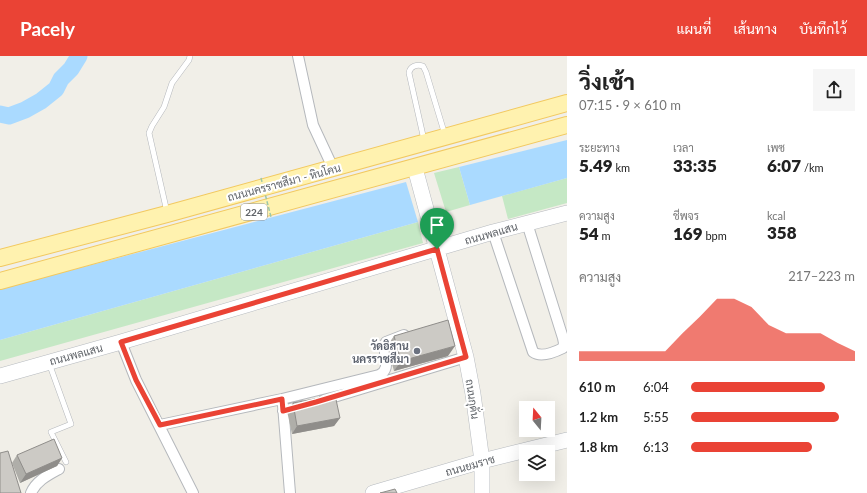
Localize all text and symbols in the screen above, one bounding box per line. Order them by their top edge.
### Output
text: Pacely [20,17,75,40]
text: แผนที่ [676,20,711,37]
text: เส้นทาง [733,20,777,37]
text: บันทึกไว้ [799,20,847,37]
text: วิ่งเช้า [579,68,635,95]
button: share [813,69,855,111]
text: 07:15 · 9 × 610 m [579,97,681,113]
text: ระยะทาง [579,141,620,154]
text: เวลา [673,141,694,154]
text: เพซ [767,141,785,154]
text: 5.49 [579,155,613,176]
text: 33:35 [673,155,717,176]
text: 6:07 [767,155,801,176]
street label: ถนนนครราชสีมา - หินโคน [226,160,342,203]
text: km [613,161,630,174]
text: /km [801,161,824,174]
road number: 224 [241,204,267,220]
pin [420,208,454,249]
text: ความสูง [579,209,615,222]
text: ชีพจร [673,209,699,222]
text: kcal [767,209,786,222]
icon: arrive [426,214,448,236]
street label: ถนนพลแสน [463,219,519,247]
text: 358 [767,222,797,243]
text: 54 [579,223,599,244]
text: 169 [673,223,703,244]
text: m [599,229,611,242]
text: bpm [703,229,727,242]
text: 217–223 m [788,268,855,284]
text: ความสูง [579,269,621,285]
place label: วัดอิสาน นครราชสีมา [352,339,409,365]
street label: ถนนพลแสน [48,341,104,367]
marker: วัดอิสาน นครราชสีมา [412,346,422,356]
street label: ถนนกุดั่น [460,378,486,420]
text: 610 m [579,379,616,395]
text: 6:04 [643,379,669,395]
north arrow [519,401,555,437]
map controls [519,401,555,481]
text: 1.2 km [579,409,618,425]
text: 5:55 [643,409,669,425]
text: 1.8 km [579,439,618,455]
text: 6:13 [643,439,669,455]
button: layers [519,445,555,481]
street label: ถนนยมราช [444,452,497,478]

